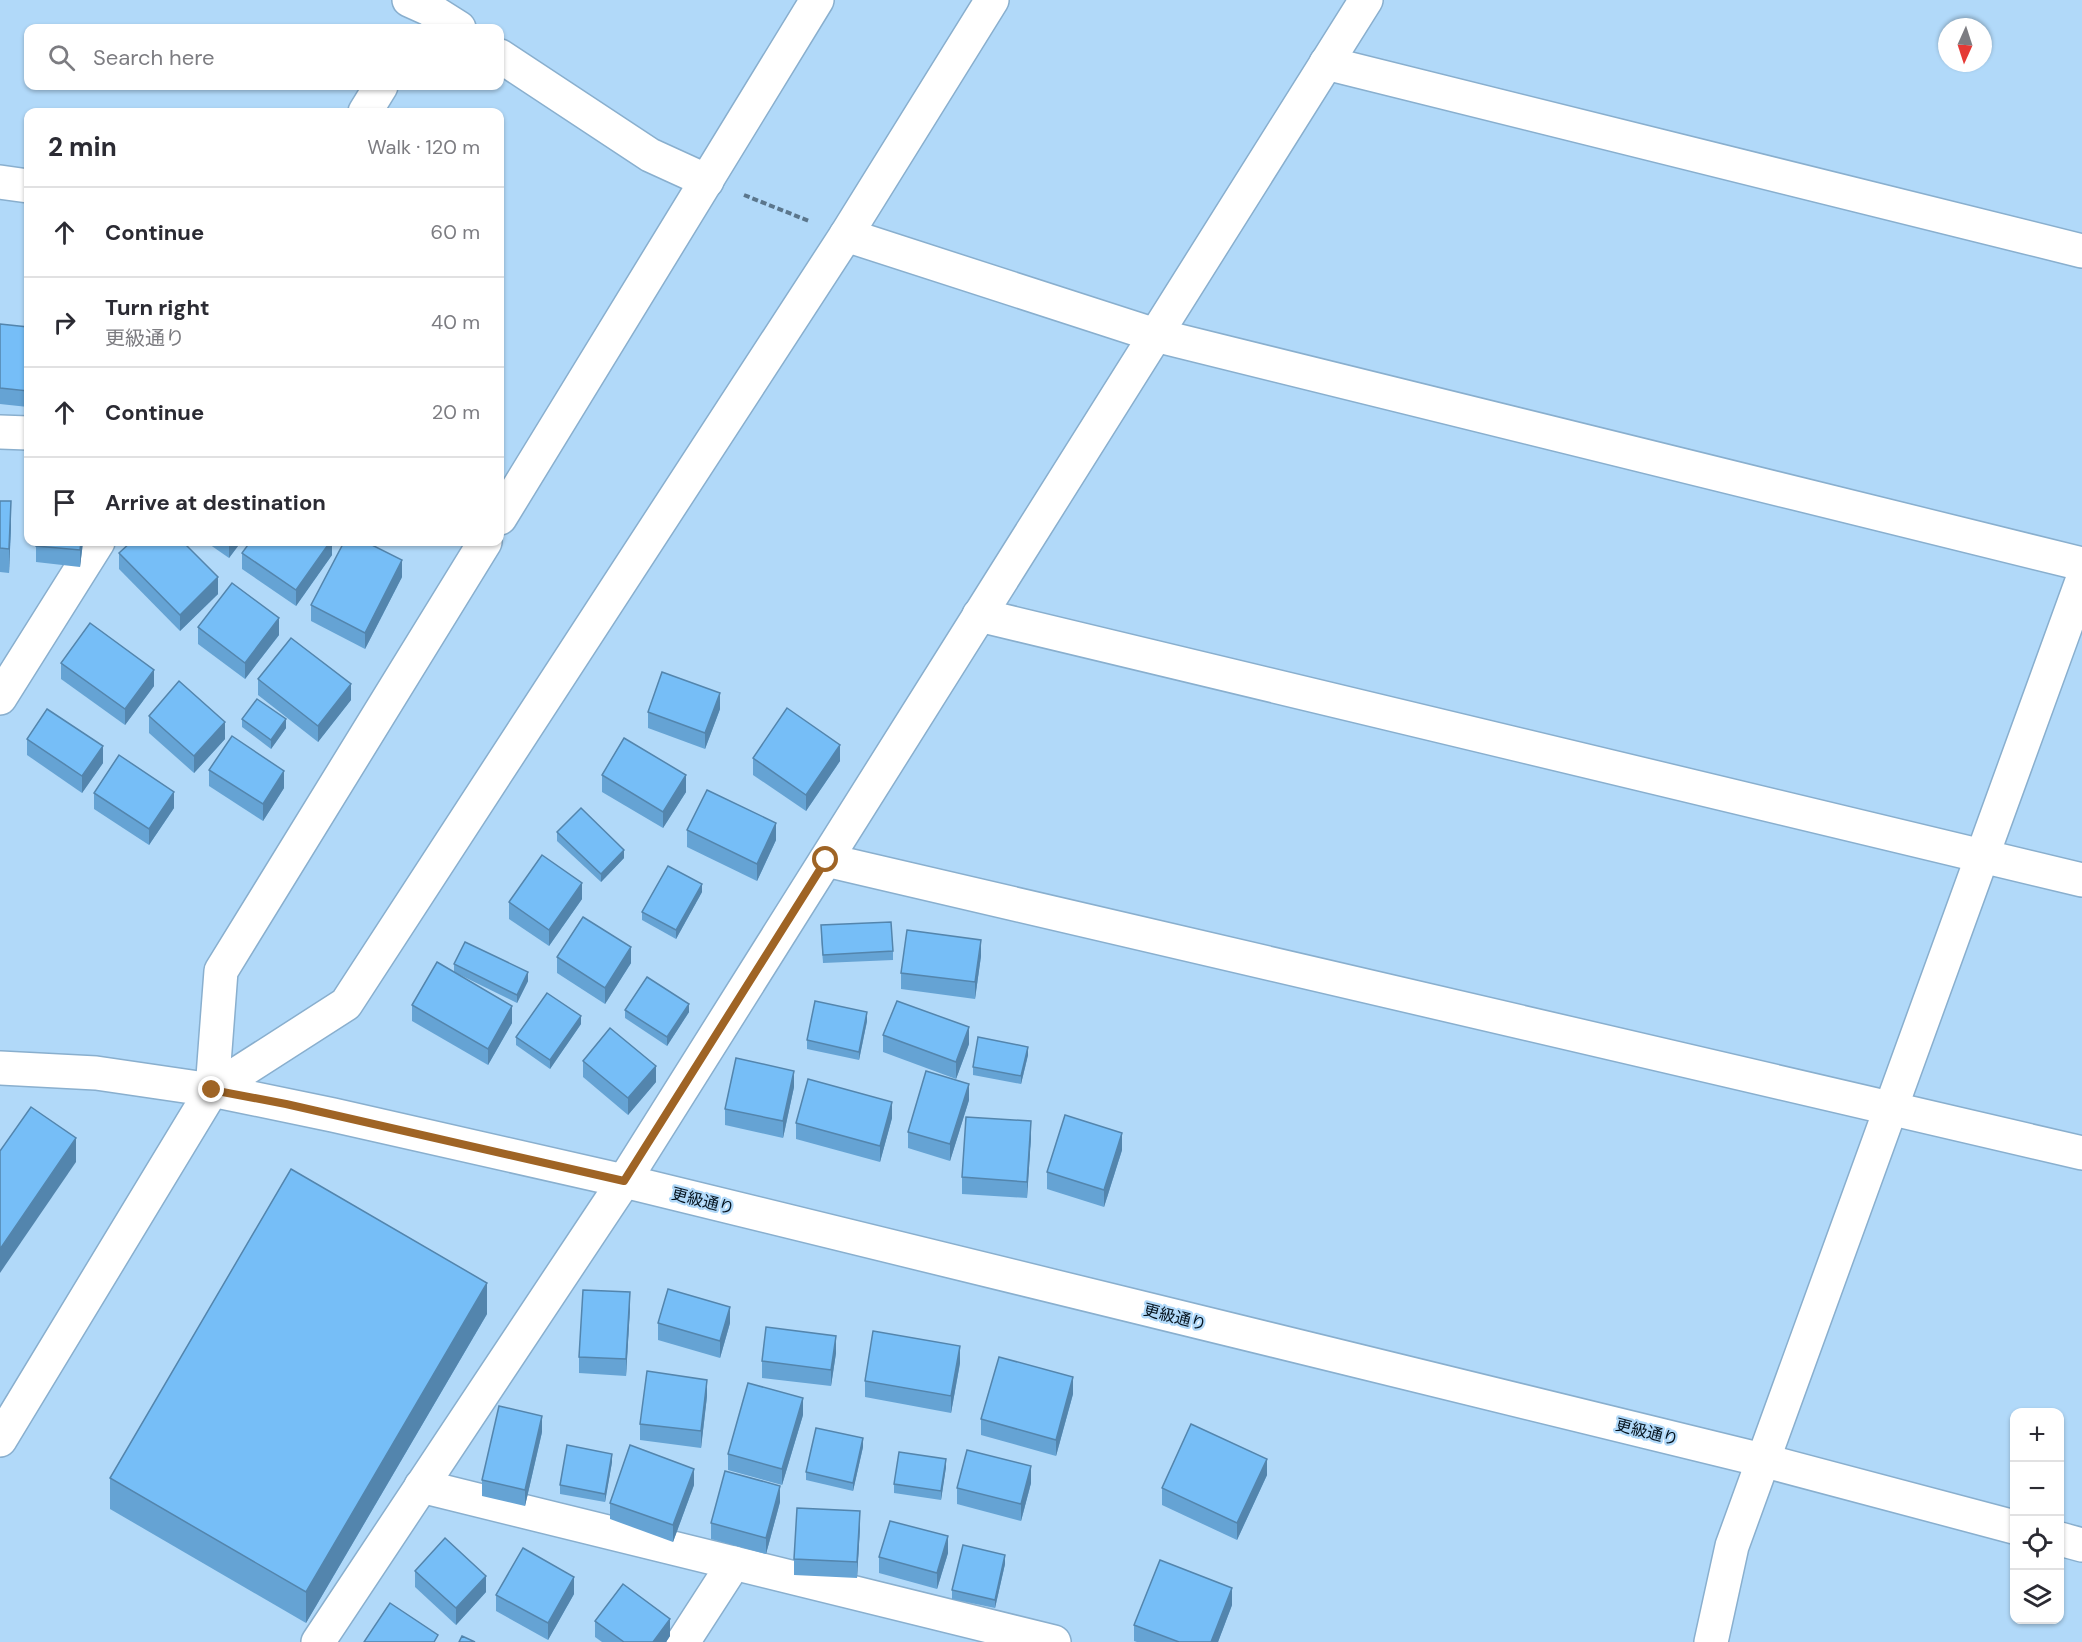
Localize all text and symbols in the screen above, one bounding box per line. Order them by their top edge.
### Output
north arrow [1938,18,1992,72]
search box [24,24,504,90]
icon: search [45,41,78,74]
text: Search here [93,43,214,72]
text: 2 min [48,130,117,164]
text: Walk · 120 m [367,134,480,160]
icon: ahead [48,216,81,249]
text: Continue [105,218,204,247]
text: 60 m [431,219,480,245]
text: Turn right [105,293,210,322]
icon: right [48,306,81,339]
text: 40 m [431,309,480,335]
text: 更級通り [105,325,185,351]
icon: ahead [48,396,81,429]
text: Continue [105,398,204,427]
text: 20 m [432,399,480,425]
icon: arrive [48,486,81,519]
text: Arrive at destination [105,488,326,517]
route start [812,846,838,872]
route end [198,1076,224,1102]
street label: 更級通り [669,1183,737,1219]
street label: 更級通り [1141,1299,1209,1335]
map controls [2010,1408,2064,1624]
button: + [2010,1408,2064,1462]
street label: 更級通り [1613,1414,1681,1450]
button: − [2010,1462,2064,1516]
button: locate [2010,1516,2064,1570]
button: layers [2010,1570,2064,1624]

